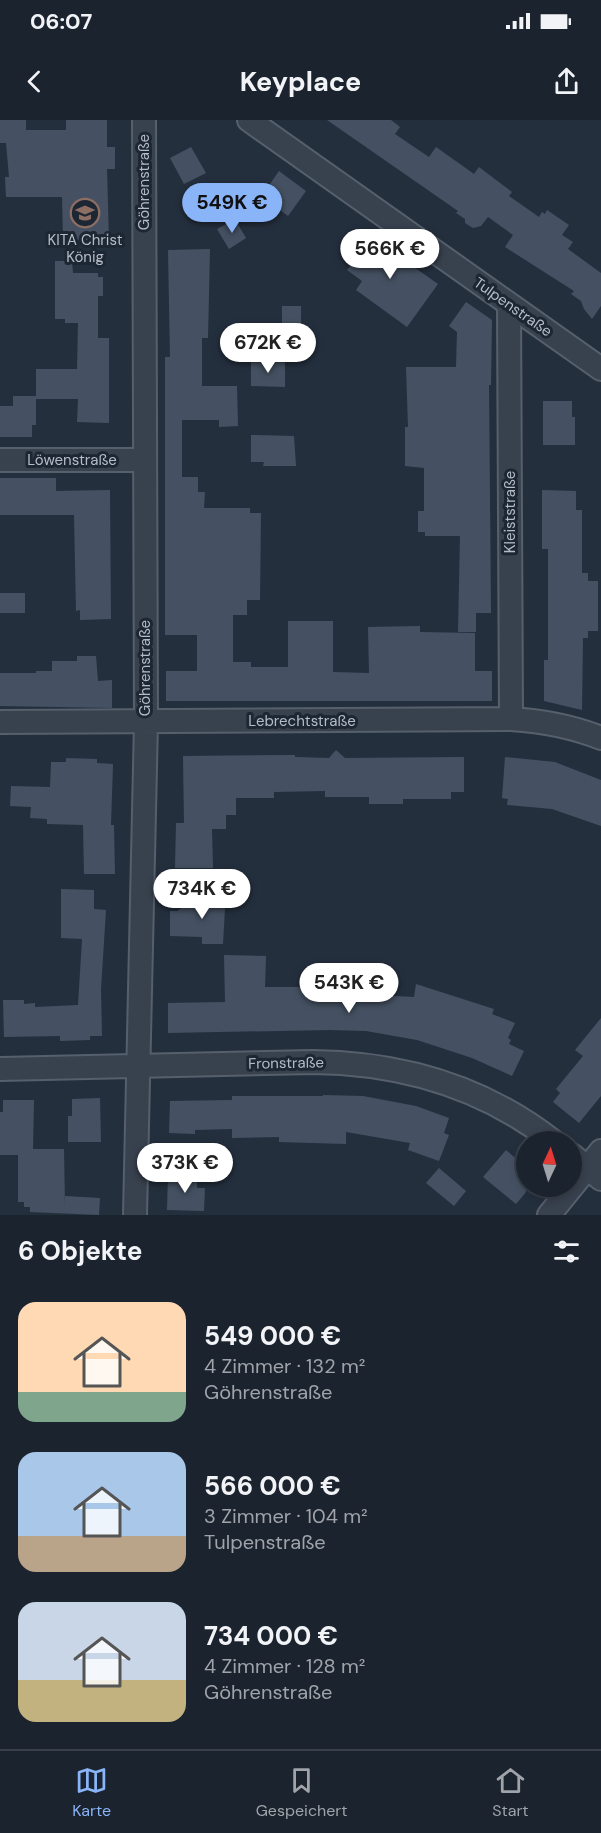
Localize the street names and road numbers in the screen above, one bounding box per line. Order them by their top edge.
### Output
street label: Göhrenstraße [134,134,154,230]
street label: Tulpenstraße [470,273,556,341]
street label: Löwenstraße [27,450,117,470]
street label: Kleiststraße [500,471,520,553]
street label: Göhrenstraße [135,620,155,716]
street label: Lebrechtstraße [248,711,356,731]
street label: Fronstraße [248,1052,324,1074]

